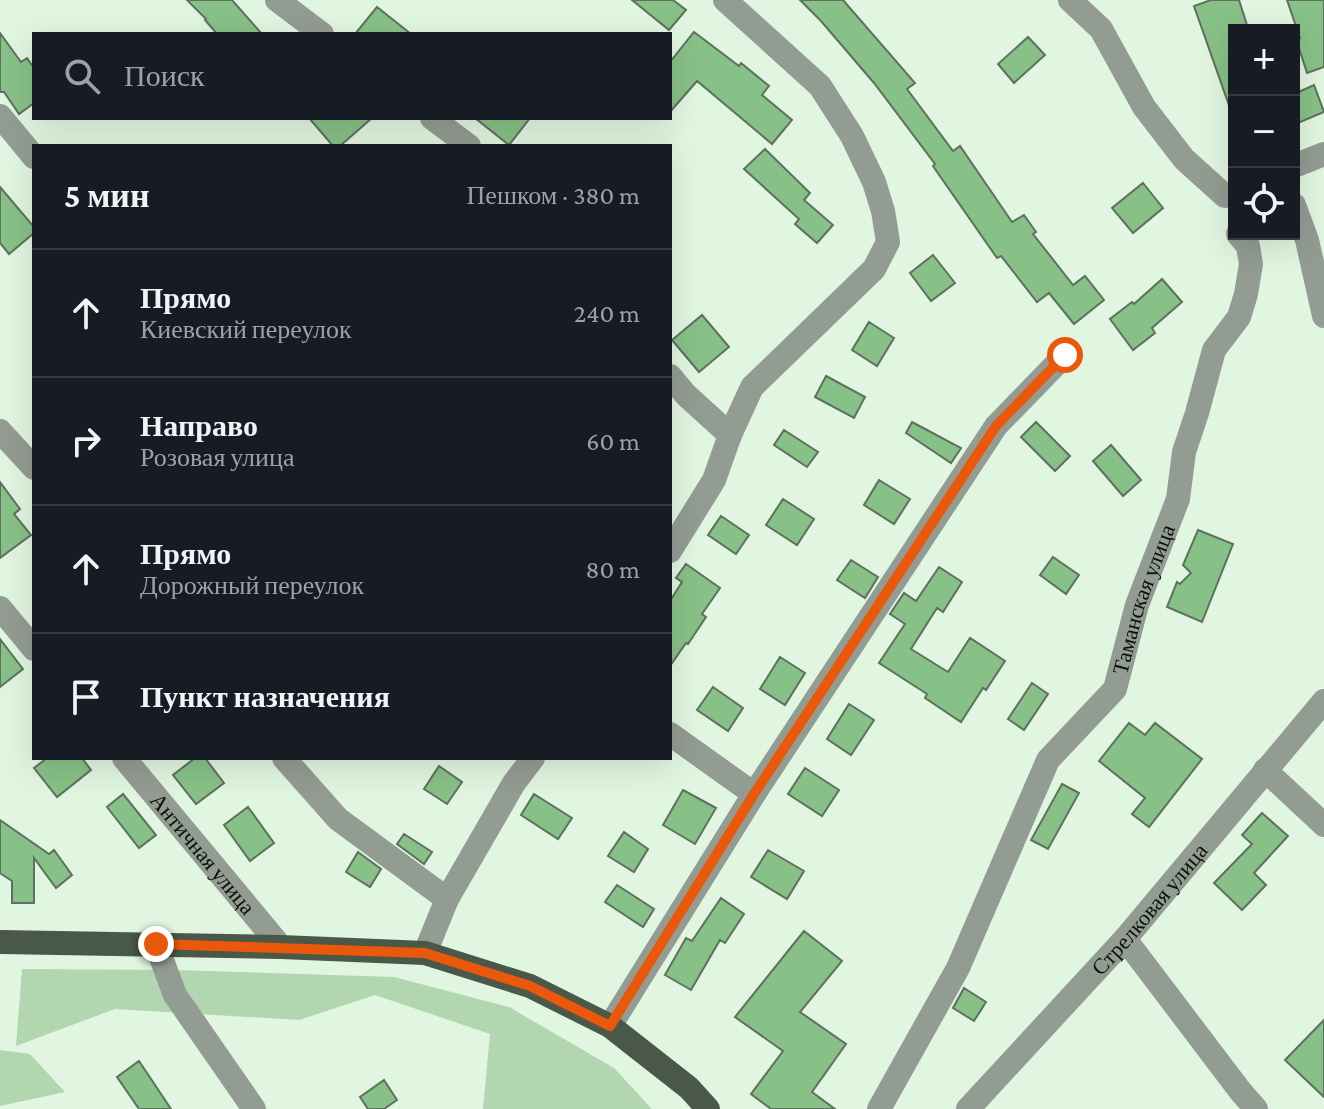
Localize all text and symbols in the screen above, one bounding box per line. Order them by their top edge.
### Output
map controls [1228,24,1300,240]
button: + [1228,24,1300,96]
search box [32,32,672,120]
icon: search [60,54,104,98]
text: Поиск [124,59,205,92]
button: − [1228,96,1300,168]
button: locate [1228,168,1300,240]
text: 5 мин [64,177,150,214]
text: Пешком · 380 m [467,181,640,210]
text: Прямо [140,281,231,314]
icon: ahead [64,291,108,335]
text: 240 m [574,299,640,328]
text: Киевский переулок [140,315,352,344]
route start [1047,337,1083,373]
text: Направо [140,409,258,442]
icon: right [64,419,108,463]
text: 60 m [586,427,640,456]
text: Розовая улица [140,443,294,472]
street label: Таманская улица [1107,521,1180,677]
text: Прямо [140,537,231,570]
icon: ahead [64,547,108,591]
text: 80 m [586,555,640,584]
text: Дорожный переулок [140,571,364,600]
icon: arrive [64,675,108,719]
text: Пункт назначения [140,680,390,713]
street label: Античная улица [145,788,261,920]
street label: Стрелковая улица [1086,838,1213,980]
route end [138,926,174,962]

